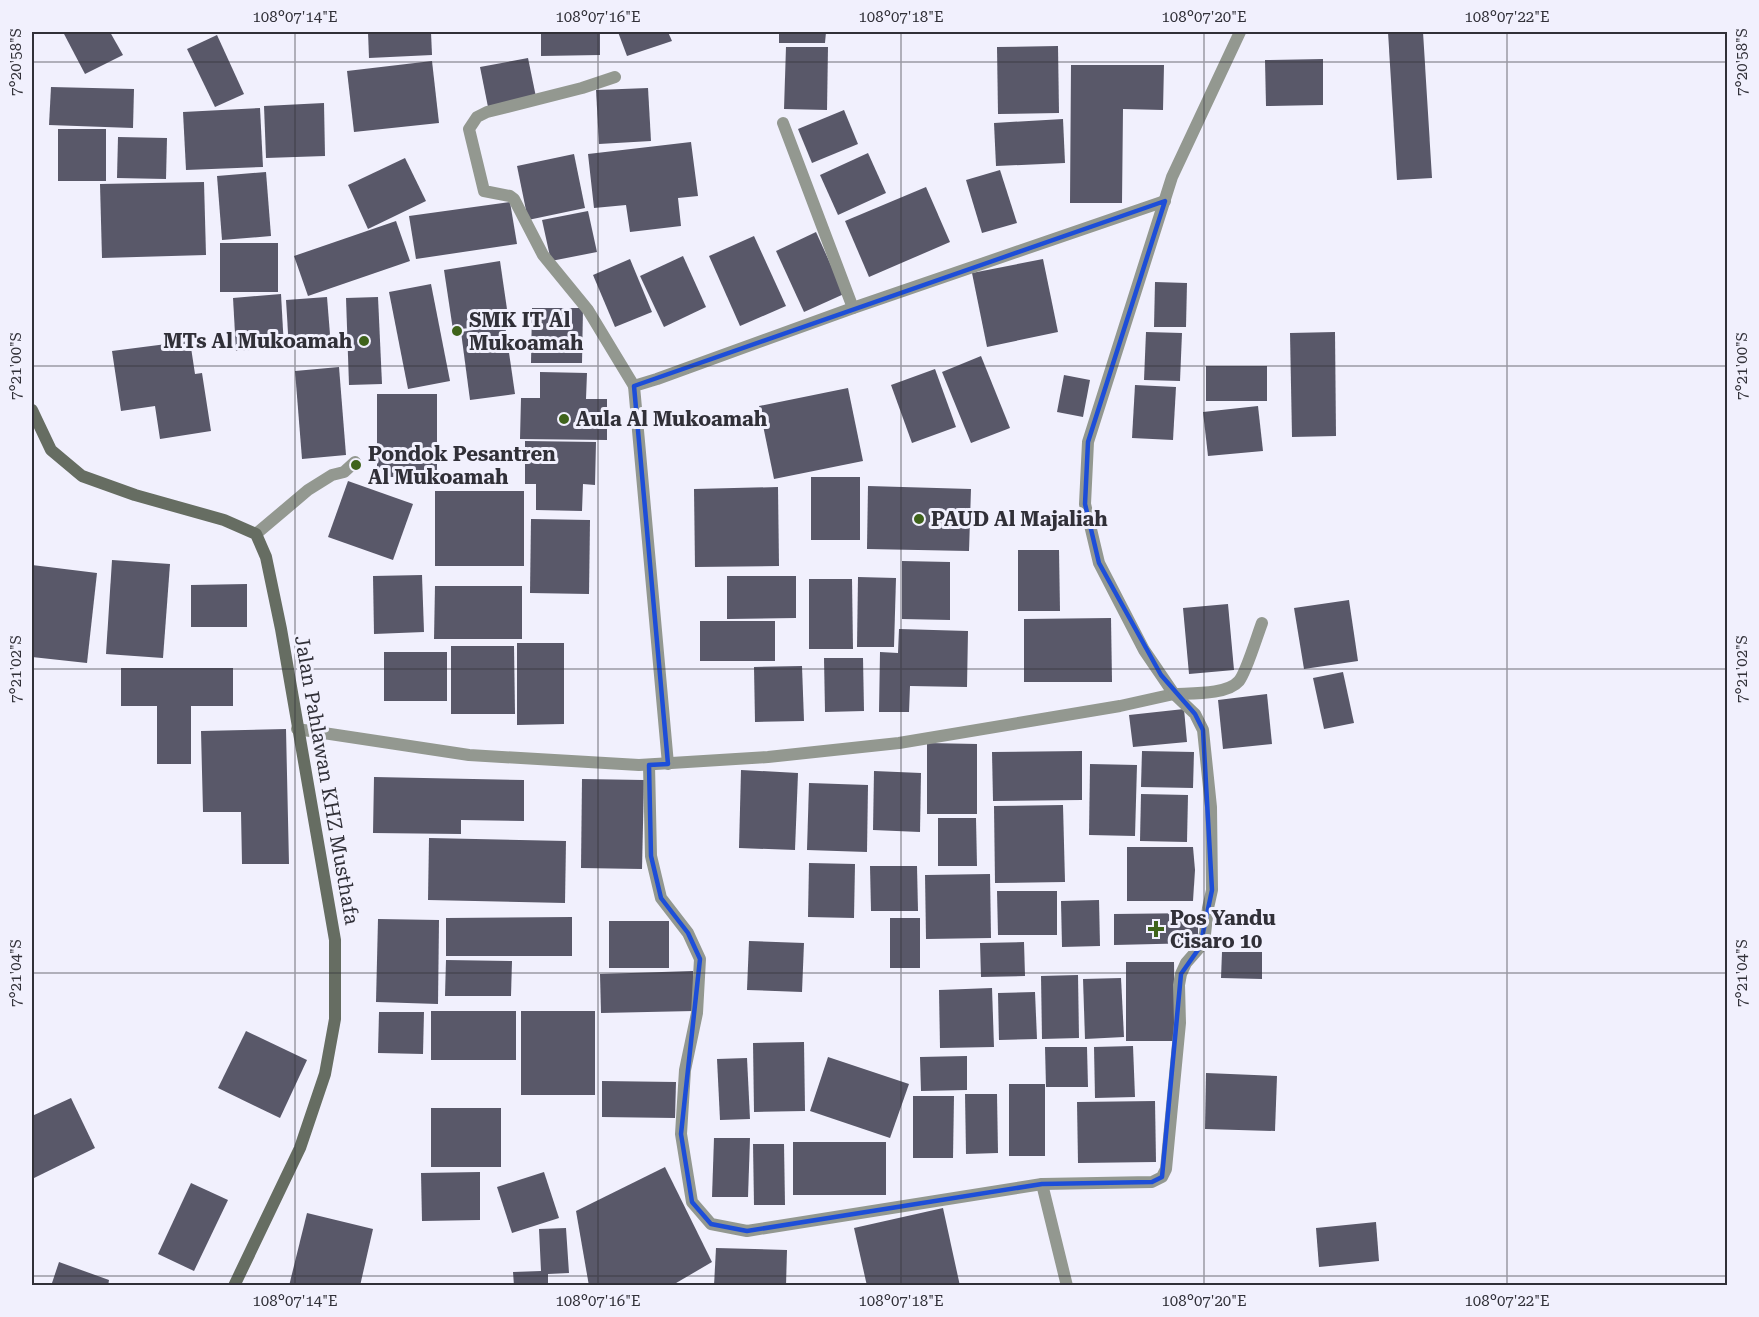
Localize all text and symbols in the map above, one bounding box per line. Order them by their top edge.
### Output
text: 108°07'14"E [252,8,338,26]
text: 108°07'16"E [555,8,641,26]
text: 108°07'18"E [858,8,944,26]
text: 108°07'20"E [1161,8,1247,26]
text: 108°07'22"E [1464,8,1550,26]
text: 7°20'58"S [7,28,25,96]
text: 7°20'58"S [1733,28,1751,96]
place label: SMK IT Al Mukoamah [469,308,584,355]
marker: SMK IT Al Mukoamah [450,324,464,338]
place label: MTs Al Mukoamah [163,329,353,353]
text: 7°21'00"S [7,332,25,400]
text: 7°21'00"S [1733,332,1751,400]
marker: MTs Al Mukoamah [357,334,371,348]
place label: Aula Al Mukoamah [576,407,768,431]
marker: Aula Al Mukoamah [557,412,571,426]
place label: Pondok Pesantren Al Mukoamah [368,442,556,489]
marker: Pondok Pesantren Al Mukoamah [349,458,363,472]
place label: PAUD Al Majaliah [931,507,1108,531]
marker: PAUD Al Majaliah [912,512,926,526]
street label: Jalan Pahlawan KHZ Musthafa [290,633,364,927]
text: 7°21'02"S [7,635,25,703]
text: 7°21'02"S [1733,635,1751,703]
place label: Pos Yandu Cisaro 10 [1170,906,1276,953]
marker: Pos Yandu Cisaro 10 [1147,920,1165,938]
text: 7°21'04"S [7,939,25,1007]
text: 7°21'04"S [1733,939,1751,1007]
text: 108°07'14"E [252,1292,338,1310]
text: 108°07'16"E [555,1292,641,1310]
text: 108°07'18"E [858,1292,944,1310]
text: 108°07'20"E [1161,1292,1247,1310]
text: 108°07'22"E [1464,1292,1550,1310]

